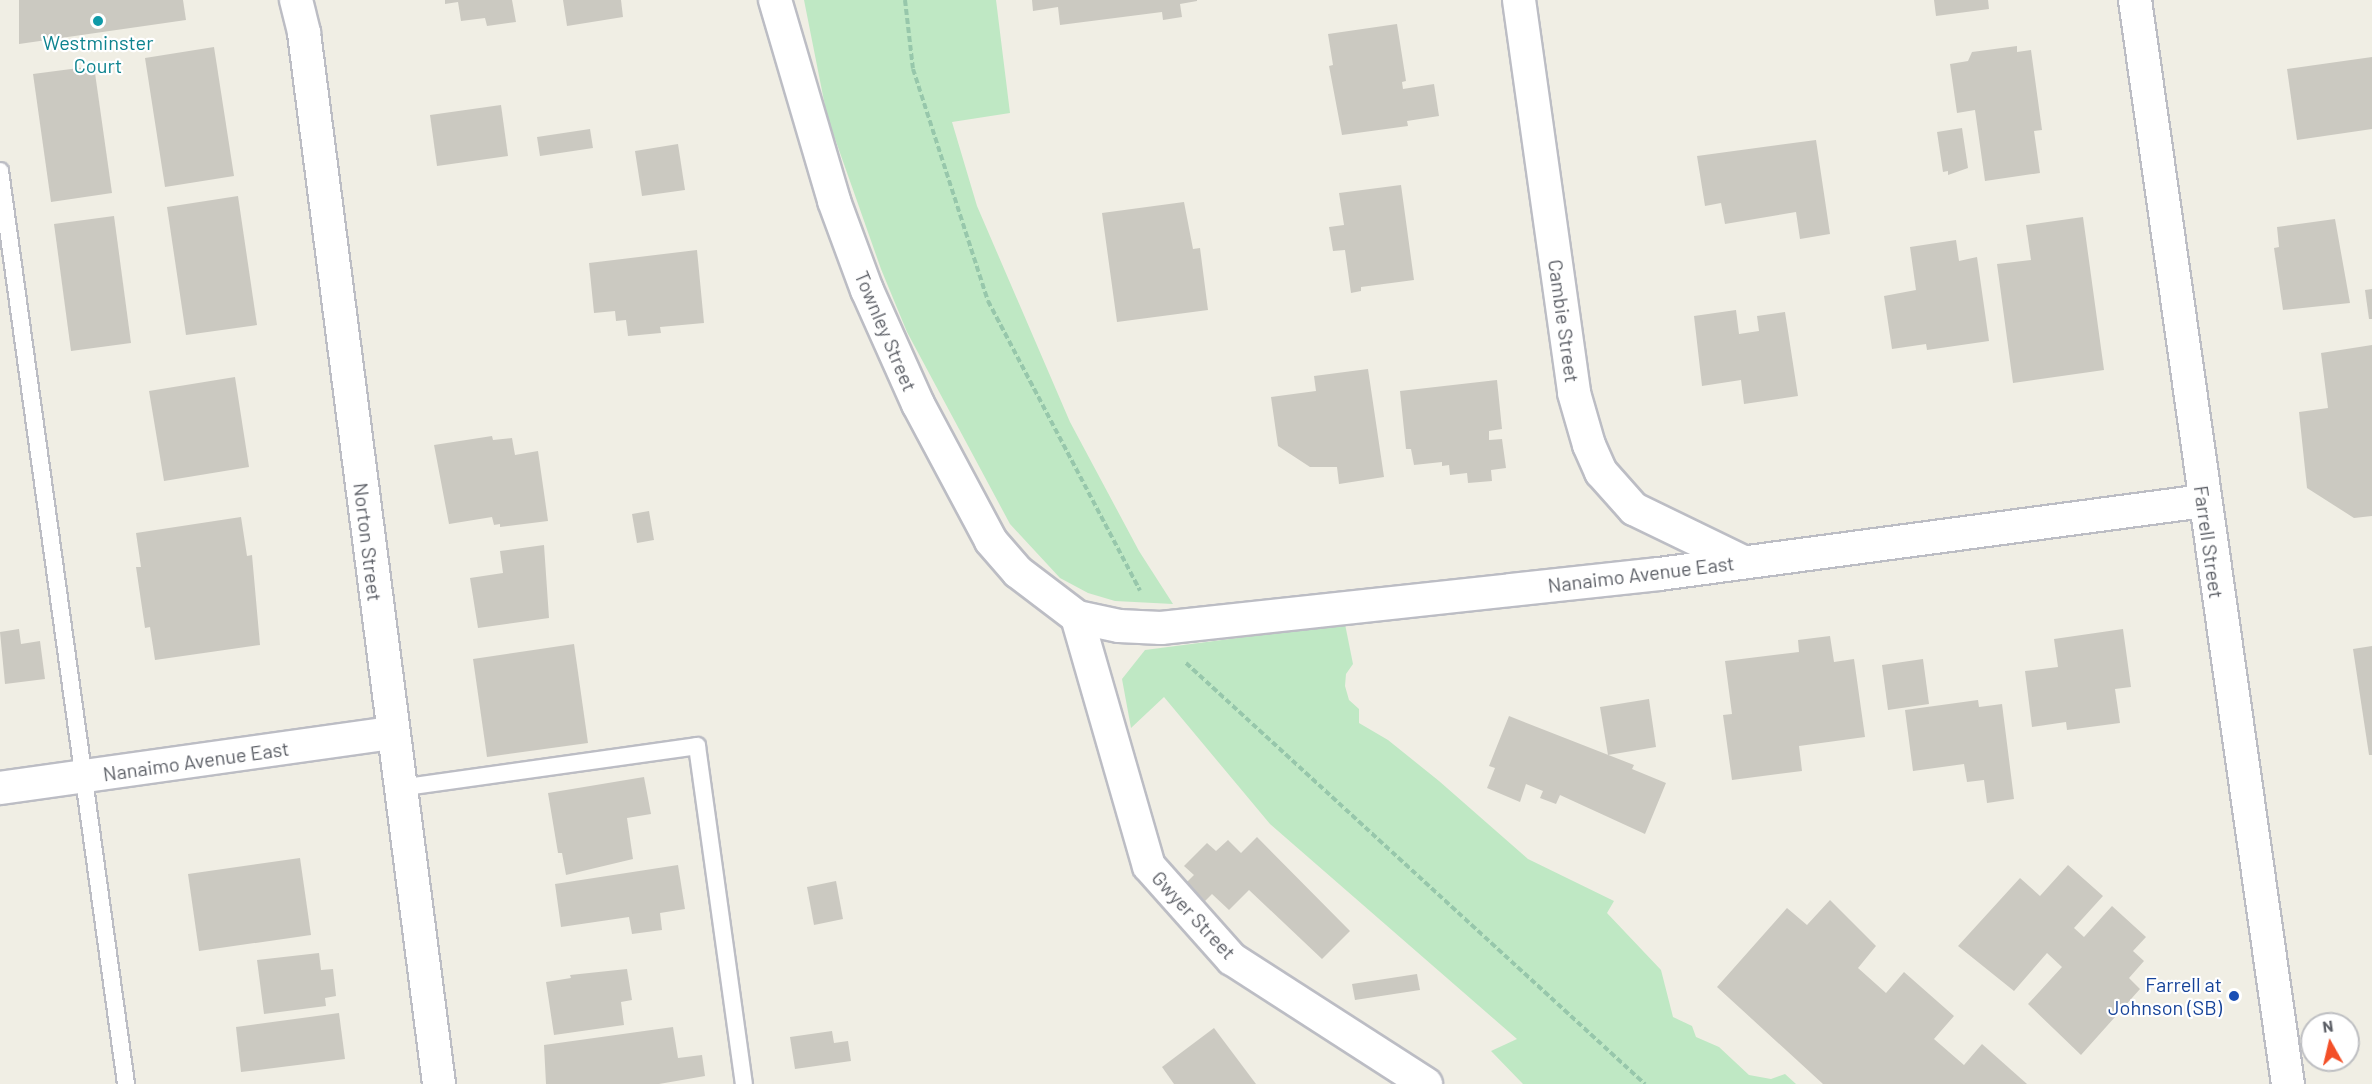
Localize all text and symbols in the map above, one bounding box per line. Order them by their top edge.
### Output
marker: Westminster Court [91,14,105,28]
place label: Westminster Court [43,30,153,77]
street label: Cambie Street [1543,258,1585,384]
street label: Townley Street [850,267,922,395]
street label: Norton Street [349,481,387,603]
street label: Farrell Street [2189,484,2229,600]
street label: Nanaimo Avenue East [1546,551,1736,597]
street label: Nanaimo Avenue East [101,736,291,786]
street label: Gwyer Street [1147,866,1241,964]
place label: Farrell at Johnson (SB) [2108,972,2222,1019]
marker: Farrell at Johnson (SB) [2227,989,2241,1003]
north arrow [2300,1012,2360,1072]
text: N [2321,1016,2334,1036]

